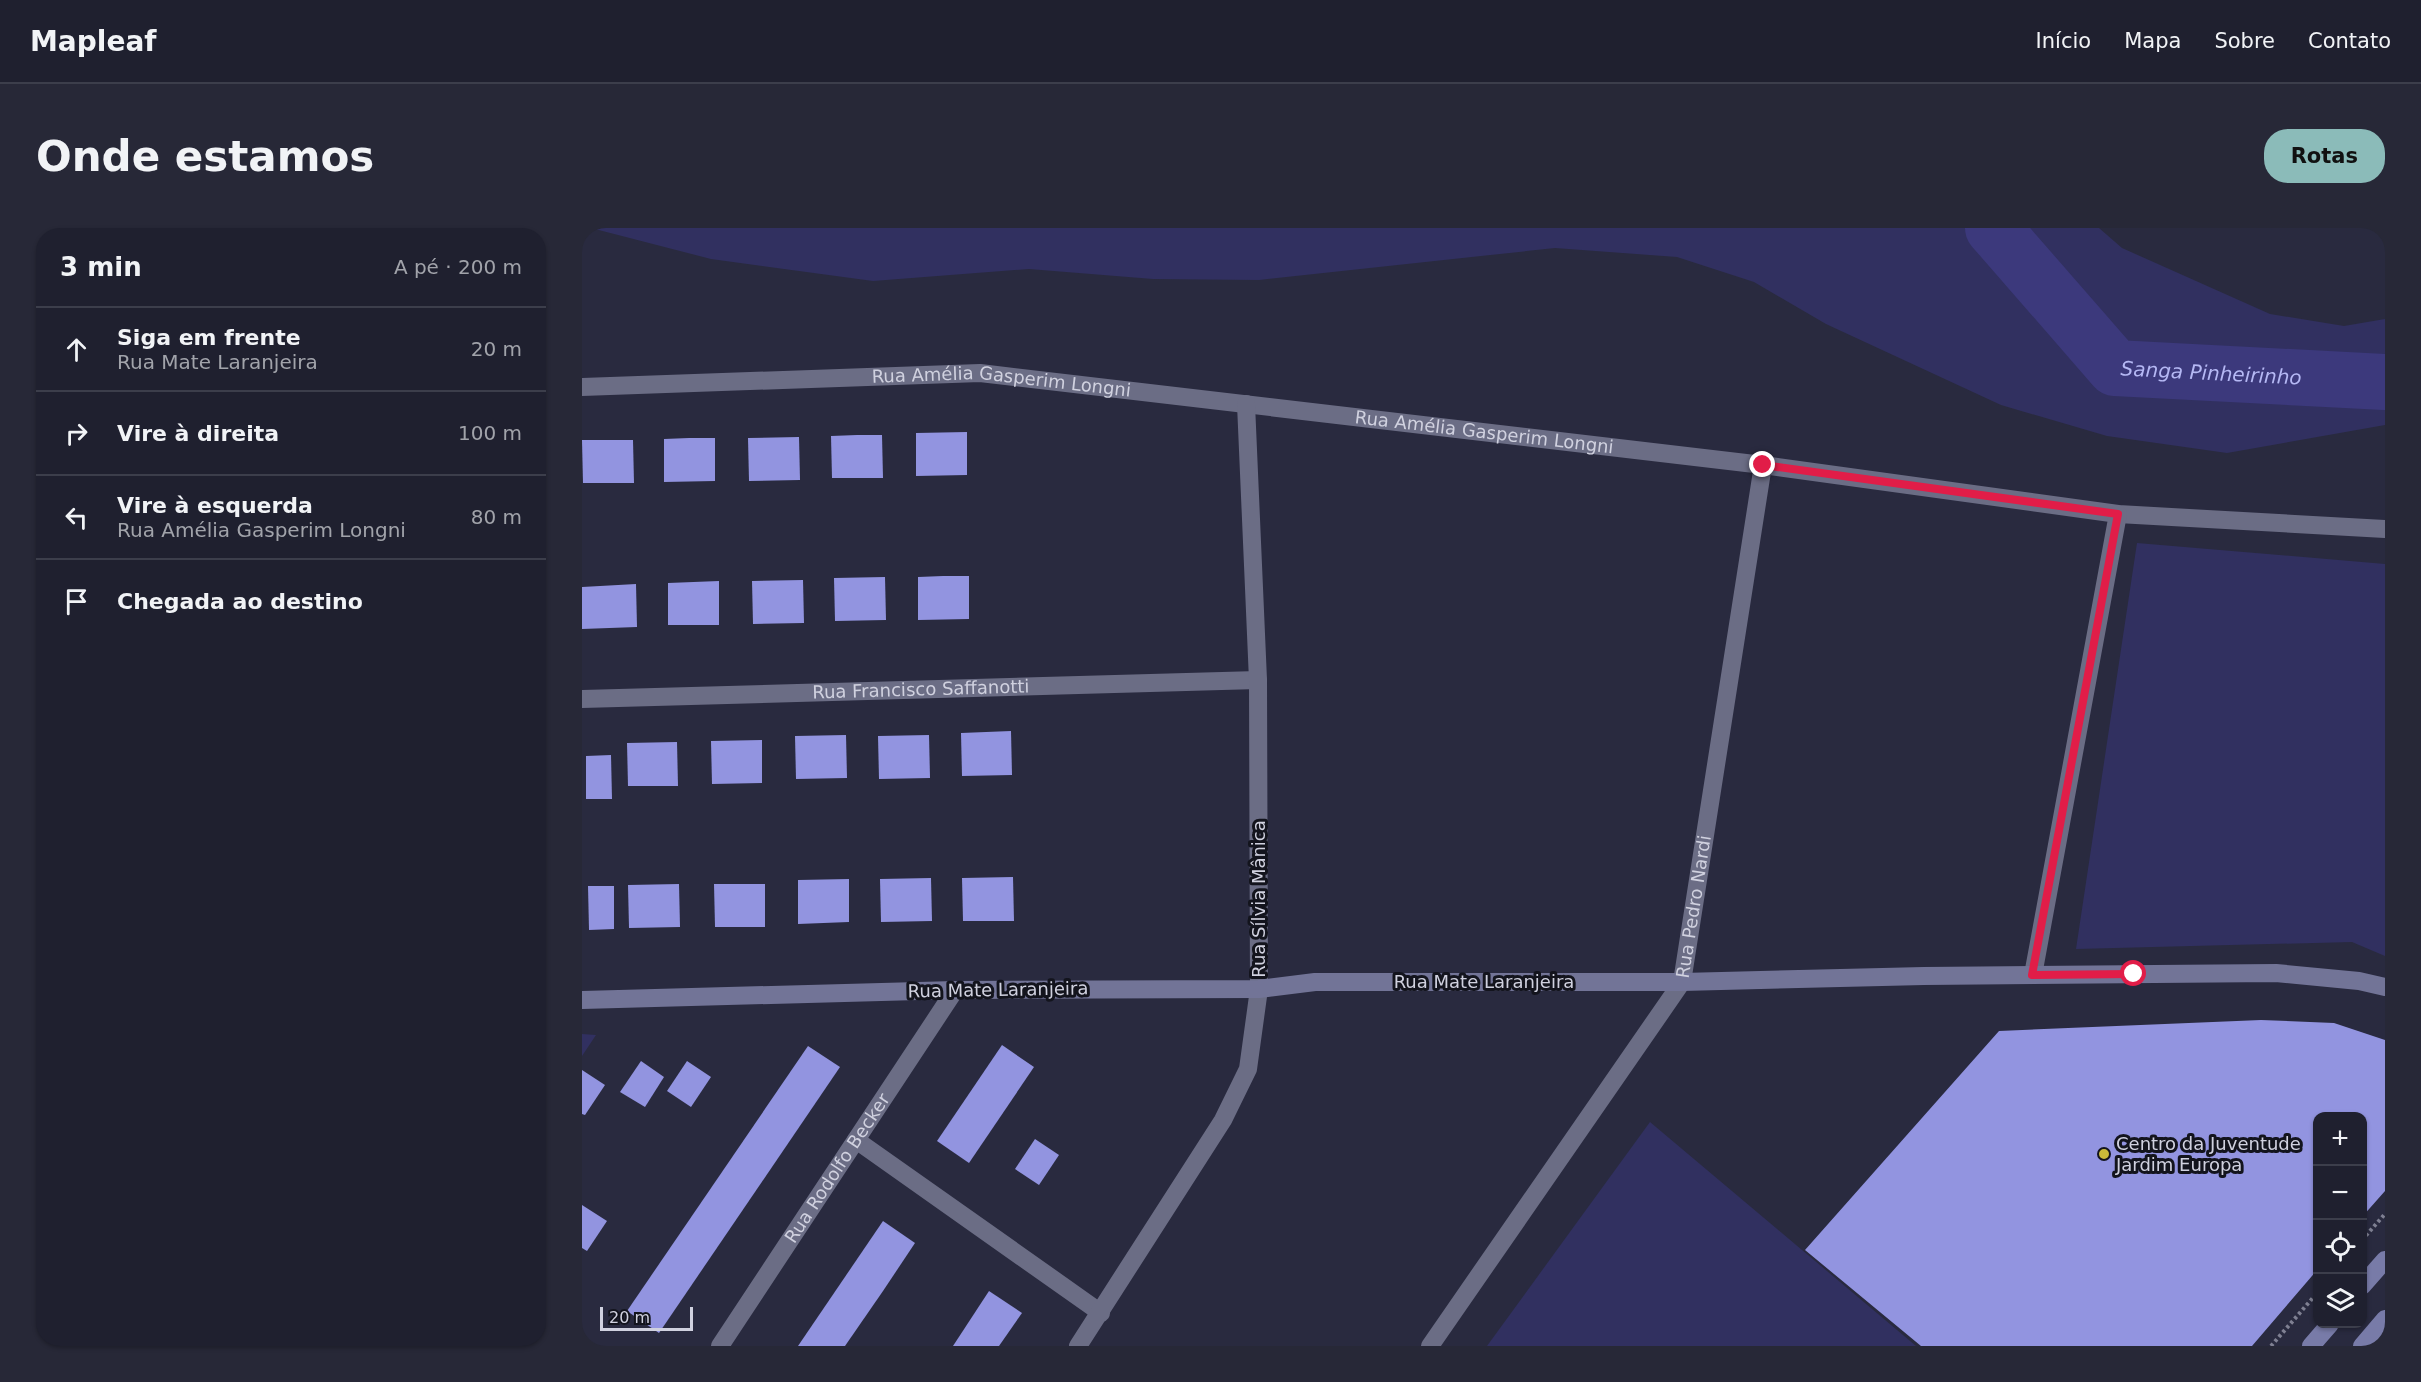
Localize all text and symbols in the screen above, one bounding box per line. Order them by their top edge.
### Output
text: Mapleaf [30,25,156,58]
text: Início [2036,29,2091,53]
text: Mapa [2124,29,2181,53]
text: Sobre [2214,29,2275,53]
text: Contato [2308,29,2391,53]
button: Rotas [2264,129,2385,183]
text: Onde estamos [36,132,374,181]
text: 3 min [60,252,142,282]
text: A pé · 200 m [394,255,522,279]
text: Siga em frente [117,325,301,350]
icon: ahead [60,333,93,366]
text: 20 m [471,337,522,361]
text: Rua Mate Laranjeira [117,350,318,374]
water label: Sanga Pinheirinho [2120,356,2302,390]
street label: Rua Amélia Gasperim Longni [871,362,1132,401]
street label: Rua Amélia Gasperim Longni [1354,406,1615,457]
icon: right [60,417,93,450]
text: Vire à direita [117,421,279,446]
text: 100 m [458,421,522,445]
route end [1749,451,1775,477]
text: Vire à esquerda [117,493,313,518]
icon: left [60,501,93,534]
text: 80 m [471,505,522,529]
text: Rua Amélia Gasperim Longni [117,518,406,542]
icon: arrive [60,585,93,618]
text: Chegada ao destino [117,589,363,614]
street label: Rua Francisco Saffanotti [812,675,1030,703]
street label: Rua Sílvia Mânica [1248,820,1269,978]
street label: Rua Pedro Nardi [1672,834,1715,980]
route start [2120,960,2146,986]
street label: Rua Mate Laranjeira [1394,971,1574,992]
street label: Rua Mate Laranjeira [907,977,1089,1002]
street label: Rua Rodolfo Becker [780,1089,894,1247]
map controls [2313,1112,2367,1328]
button: + [2313,1112,2367,1166]
place label: Centro da Juventude Jardim Europa [2115,1133,2301,1175]
marker: Centro da Juventude Jardim Europa [2097,1147,2111,1161]
button: − [2313,1166,2367,1220]
button: locate [2313,1220,2367,1274]
button: layers [2313,1274,2367,1328]
scale bar [600,1304,693,1332]
text: 20 m [609,1308,650,1327]

